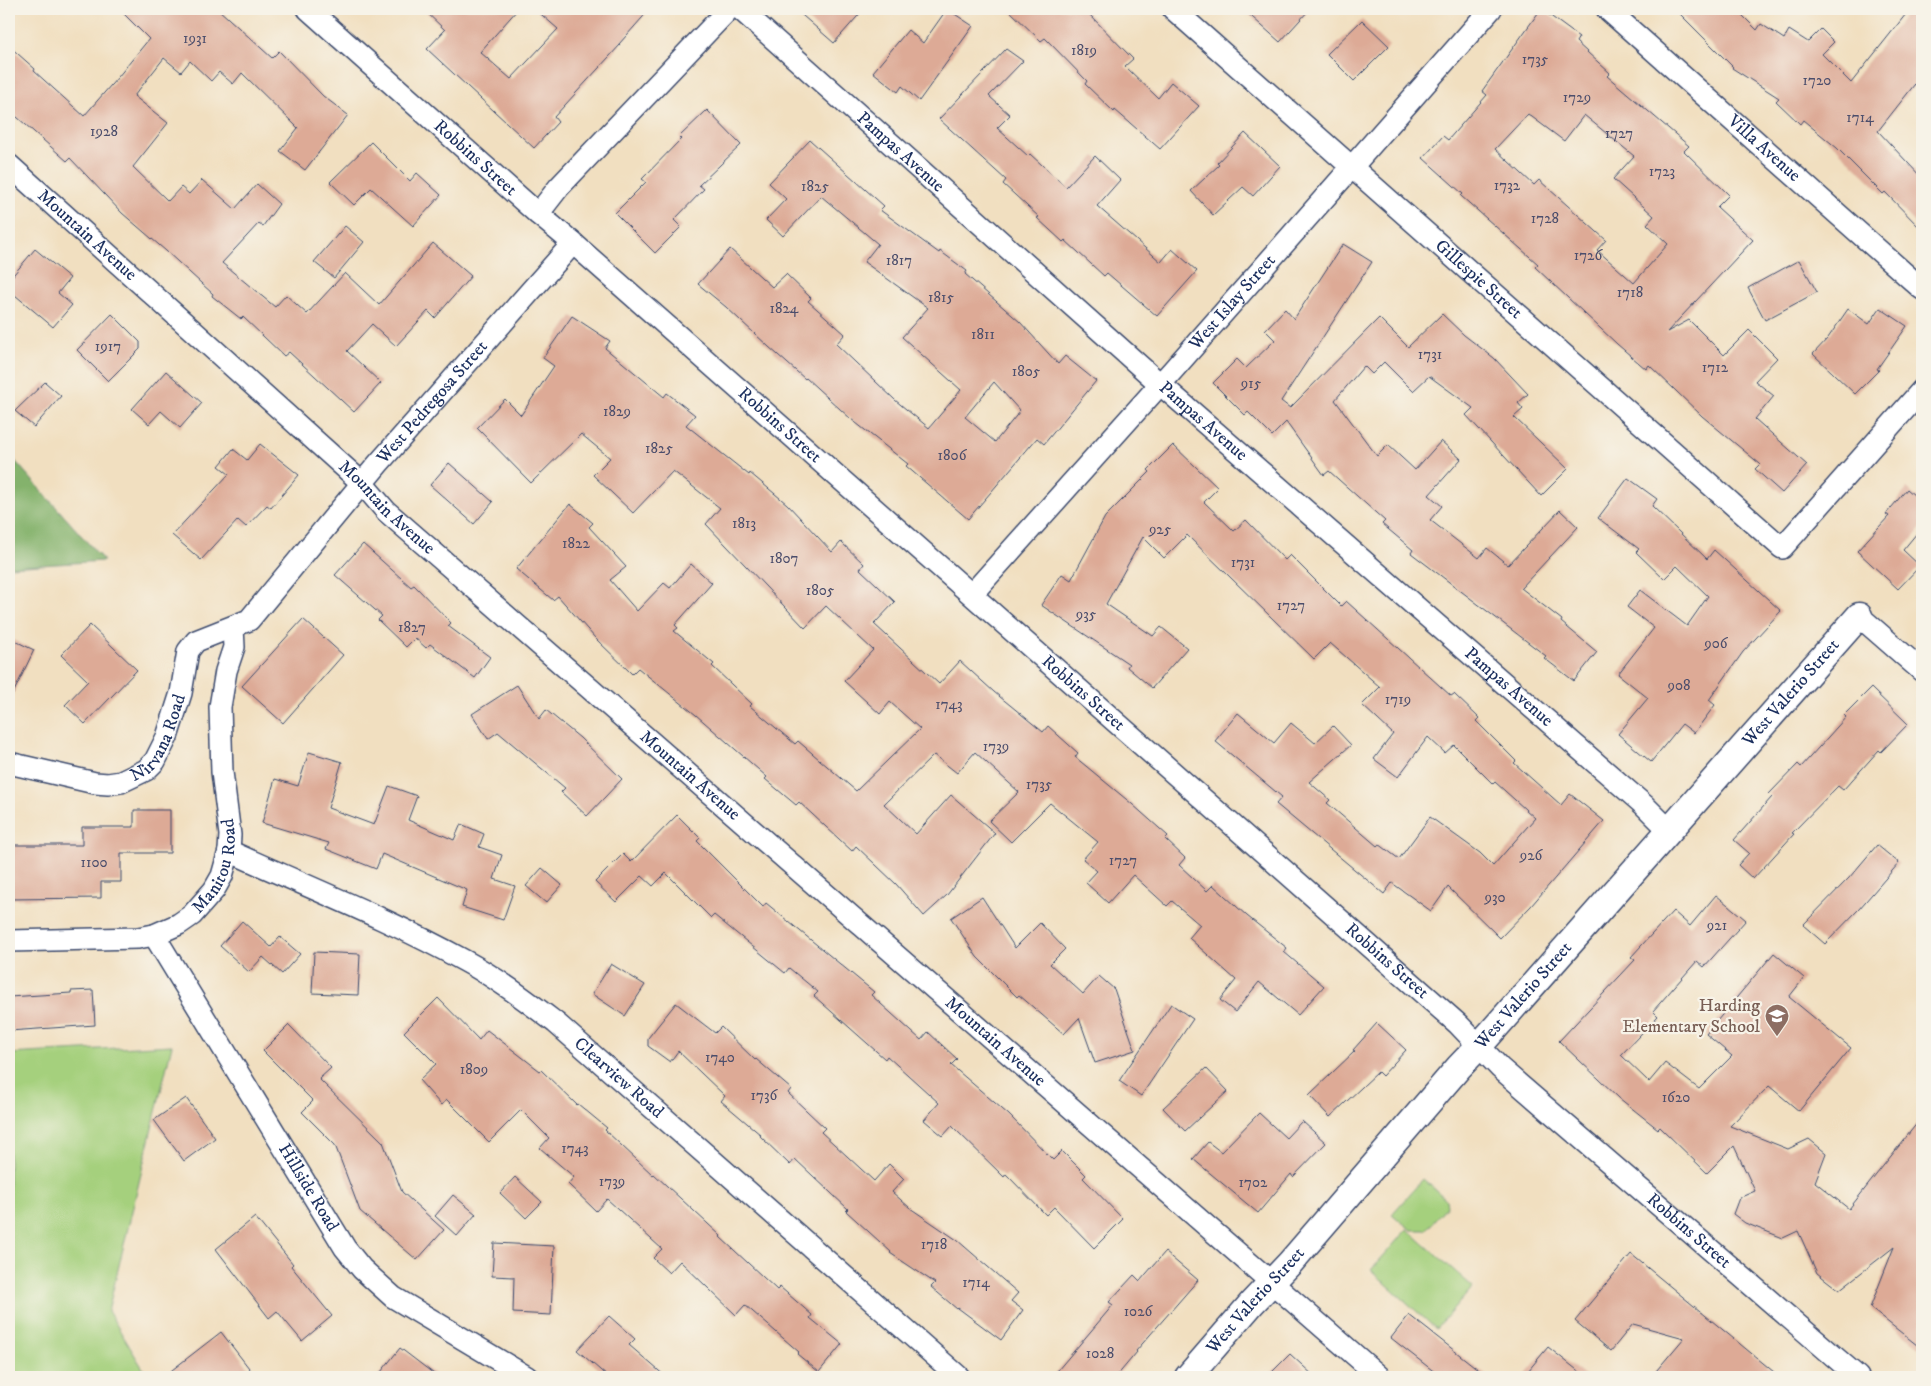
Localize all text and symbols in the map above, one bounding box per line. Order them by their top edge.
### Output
house number: 1931 [183,29,207,48]
house number: 1819 [1071,41,1097,60]
house number: 1735 [1522,50,1549,69]
house number: 1720 [1803,71,1831,90]
house number: 1729 [1563,88,1591,107]
street label: Pampas Avenue [852,107,949,197]
house number: 1714 [1846,108,1874,127]
street label: Villa Avenue [1722,110,1805,187]
street label: Robbins Street [429,115,522,201]
house number: 1928 [90,122,118,141]
house number: 1727 [1605,124,1633,143]
house number: 1723 [1649,162,1675,181]
house number: 1732 [1494,176,1521,195]
house number: 1825 [801,177,829,196]
street label: Mountain Avenue [33,185,141,286]
house number: 1728 [1531,209,1559,228]
street label: Gillespie Street [1430,235,1527,324]
house number: 1726 [1574,246,1603,265]
street label: West Islay Street [1184,250,1281,356]
house number: 1817 [886,251,912,270]
house number: 1718 [1617,283,1643,302]
house number: 1815 [928,288,954,307]
house number: 1824 [769,299,799,318]
house number: 1811 [971,325,995,344]
street label: West Pedregosa Street [371,336,493,469]
house number: 1917 [95,337,121,356]
house number: 1731 [1418,345,1442,364]
house number: 1712 [1702,358,1729,377]
house number: 1805 [1012,362,1041,381]
house number: 915 [1240,374,1262,393]
street label: Pampas Avenue [1154,377,1252,466]
street label: Robbins Street [733,383,826,468]
house number: 1829 [603,402,631,421]
house number: 1825 [645,439,673,458]
house number: 1806 [938,446,968,465]
street label: Mountain Avenue [334,456,439,559]
house number: 1813 [732,514,756,533]
house number: 925 [1148,520,1172,539]
house number: 1822 [562,534,591,553]
house number: 1807 [770,549,799,568]
house number: 1731 [1231,553,1255,572]
house number: 1805 [806,581,835,600]
house number: 1727 [1277,596,1305,615]
house number: 935 [1075,605,1097,624]
house number: 1827 [398,618,426,637]
house number: 906 [1703,634,1729,653]
street label: West Valerio Street [1737,634,1844,752]
street label: Pampas Avenue [1460,643,1557,732]
street label: Robbins Street [1037,651,1130,736]
house number: 908 [1666,676,1691,695]
house number: 1719 [1385,690,1411,709]
street label: Nirvana Road [127,692,191,787]
house number: 1743 [935,695,963,714]
street label: Mountain Avenue [635,726,745,825]
house number: 1739 [983,737,1009,756]
house number: 1735 [1026,775,1053,794]
street label: Manitou Road [187,817,241,918]
house number: 926 [1519,846,1544,865]
house number: 1727 [1109,851,1137,870]
house number: 1100 [80,853,108,872]
house number: 930 [1483,888,1506,907]
house number: 921 [1706,916,1727,935]
street label: Robbins Street [1341,919,1433,1004]
street label: West Valerio Street [1470,937,1577,1055]
street label: Mountain Avenue [940,992,1050,1092]
place label: Harding Elementary School [1622,995,1761,1038]
school or university icon: Harding Elementary School [1764,1003,1790,1037]
street label: Clearview Road [569,1033,668,1123]
house number: 1740 [705,1048,735,1067]
house number: 1809 [460,1060,488,1079]
house number: 1736 [751,1086,779,1105]
house number: 1620 [1662,1088,1690,1107]
house number: 1743 [561,1139,589,1158]
street label: Hillside Road [273,1140,343,1236]
house number: 1739 [599,1172,625,1191]
house number: 1702 [1239,1173,1268,1192]
street label: Robbins Street [1642,1189,1735,1273]
house number: 1718 [921,1235,947,1254]
street label: West Valerio Street [1201,1243,1310,1359]
house number: 1714 [962,1273,990,1292]
house number: 1026 [1124,1302,1154,1321]
house number: 1028 [1086,1344,1114,1363]

